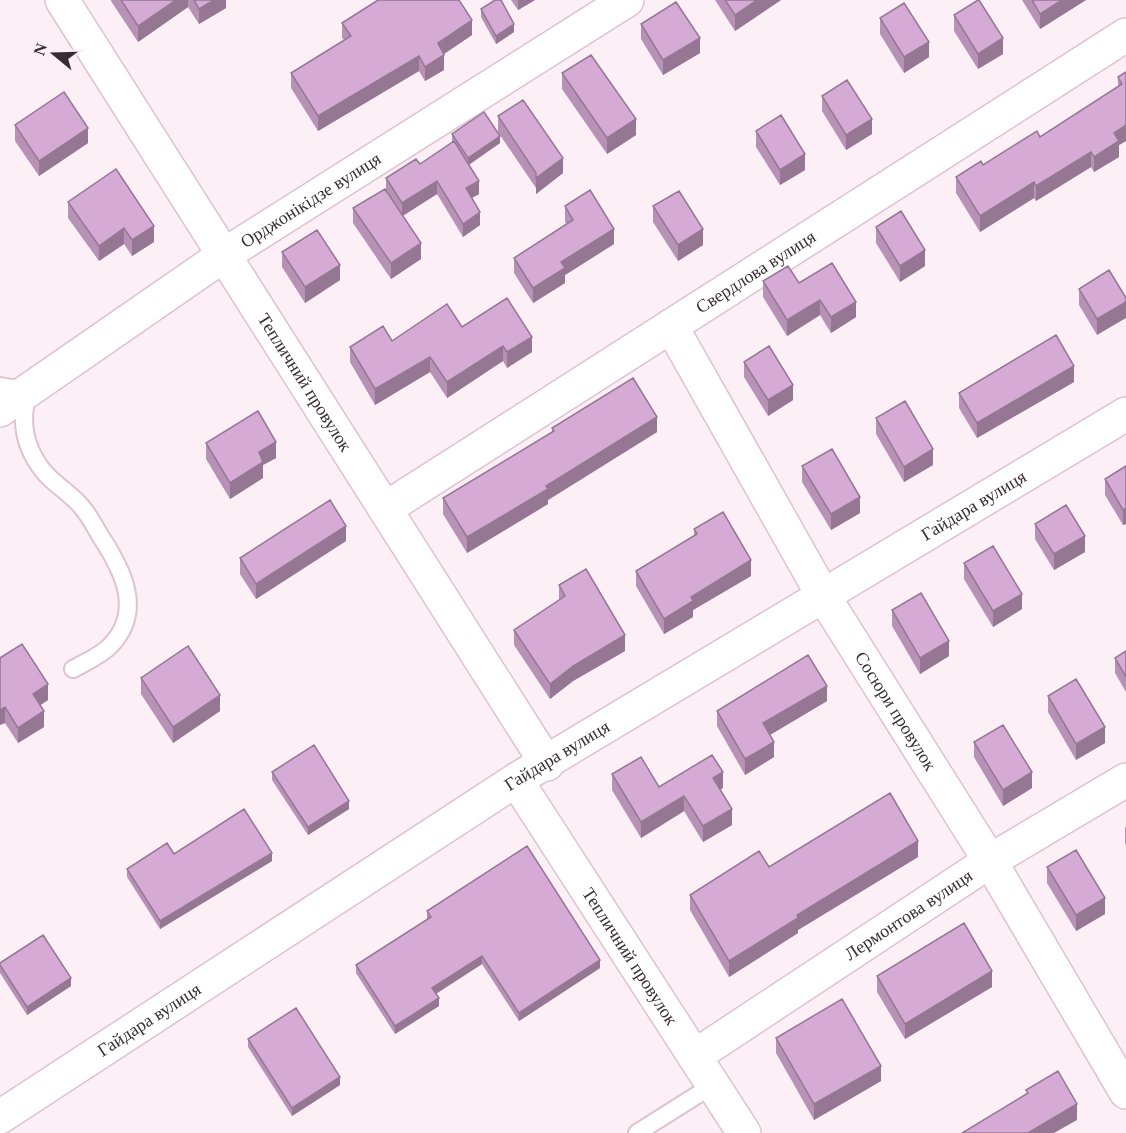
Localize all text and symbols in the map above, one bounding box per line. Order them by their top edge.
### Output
north arrow [24,24,84,84]
text: N [30,41,50,58]
street label: Орджонікідзе вулиця [237,148,385,252]
street label: Свердлова вулиця [692,226,819,317]
street label: Тепличний провулок [254,310,356,455]
street label: Гайдара вулиця [918,466,1030,545]
street label: Сосюри провулок [851,648,941,774]
street label: Гайдара вулиця [501,716,613,795]
street label: Лермонтова вулиця [841,865,976,964]
street label: Тепличний провулок [578,884,682,1029]
street label: Гайдара вулиця [94,979,204,1061]

